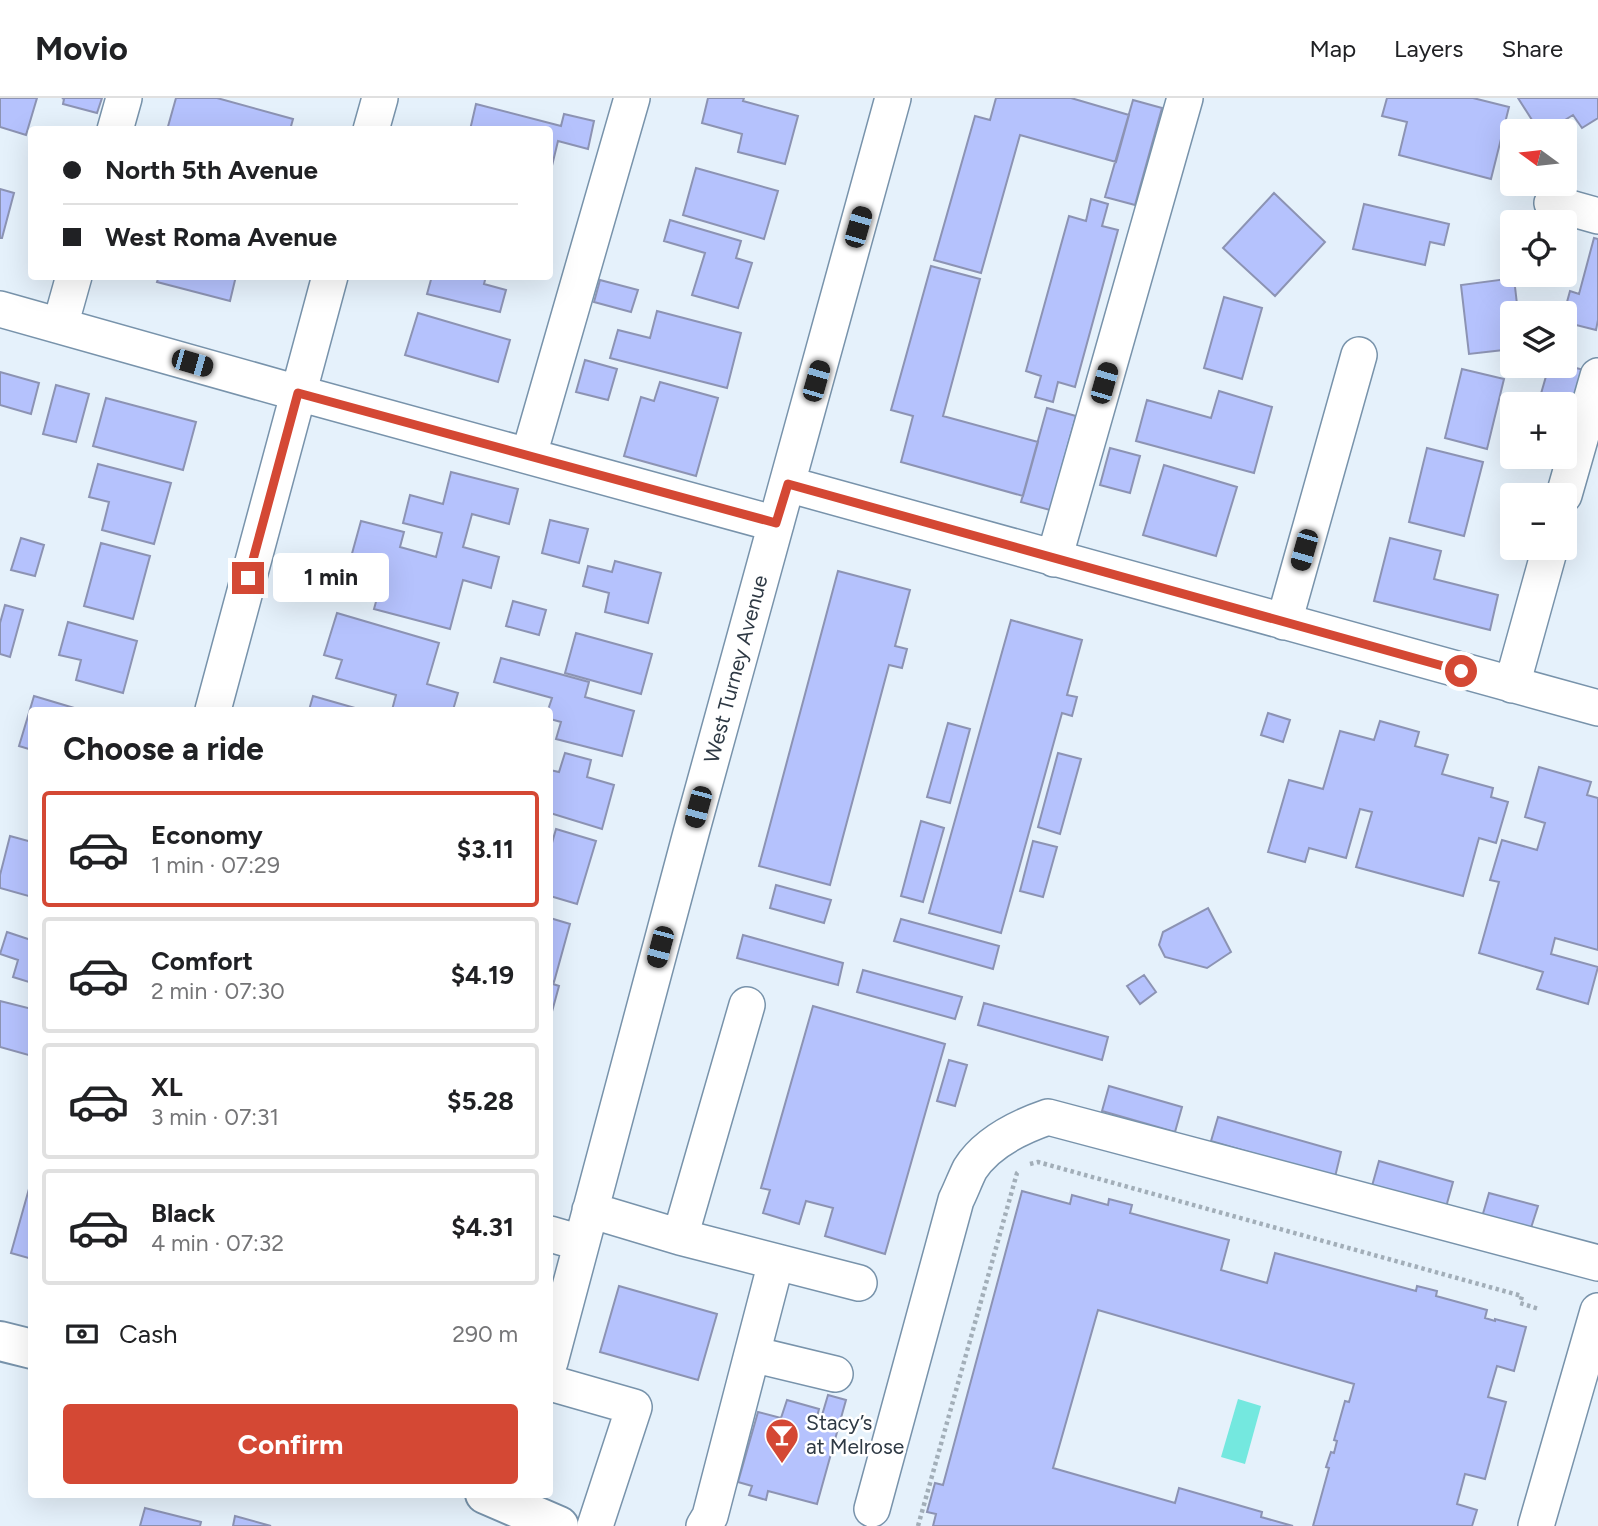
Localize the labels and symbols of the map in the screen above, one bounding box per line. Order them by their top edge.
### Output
north arrow [1500,119,1577,196]
car [843,204,874,250]
car [169,347,216,379]
car [801,358,832,404]
car [1089,360,1120,406]
car [1289,527,1320,573]
callout: 1 min [272,554,388,602]
route end [232,562,264,594]
street label: West Turney Avenue [698,572,773,765]
route start [1445,655,1477,687]
car [683,784,714,830]
car [645,924,676,970]
place label: Stacy’s at Melrose [806,1410,904,1459]
bar icon: Stacy’s at Melrose [763,1416,801,1465]

